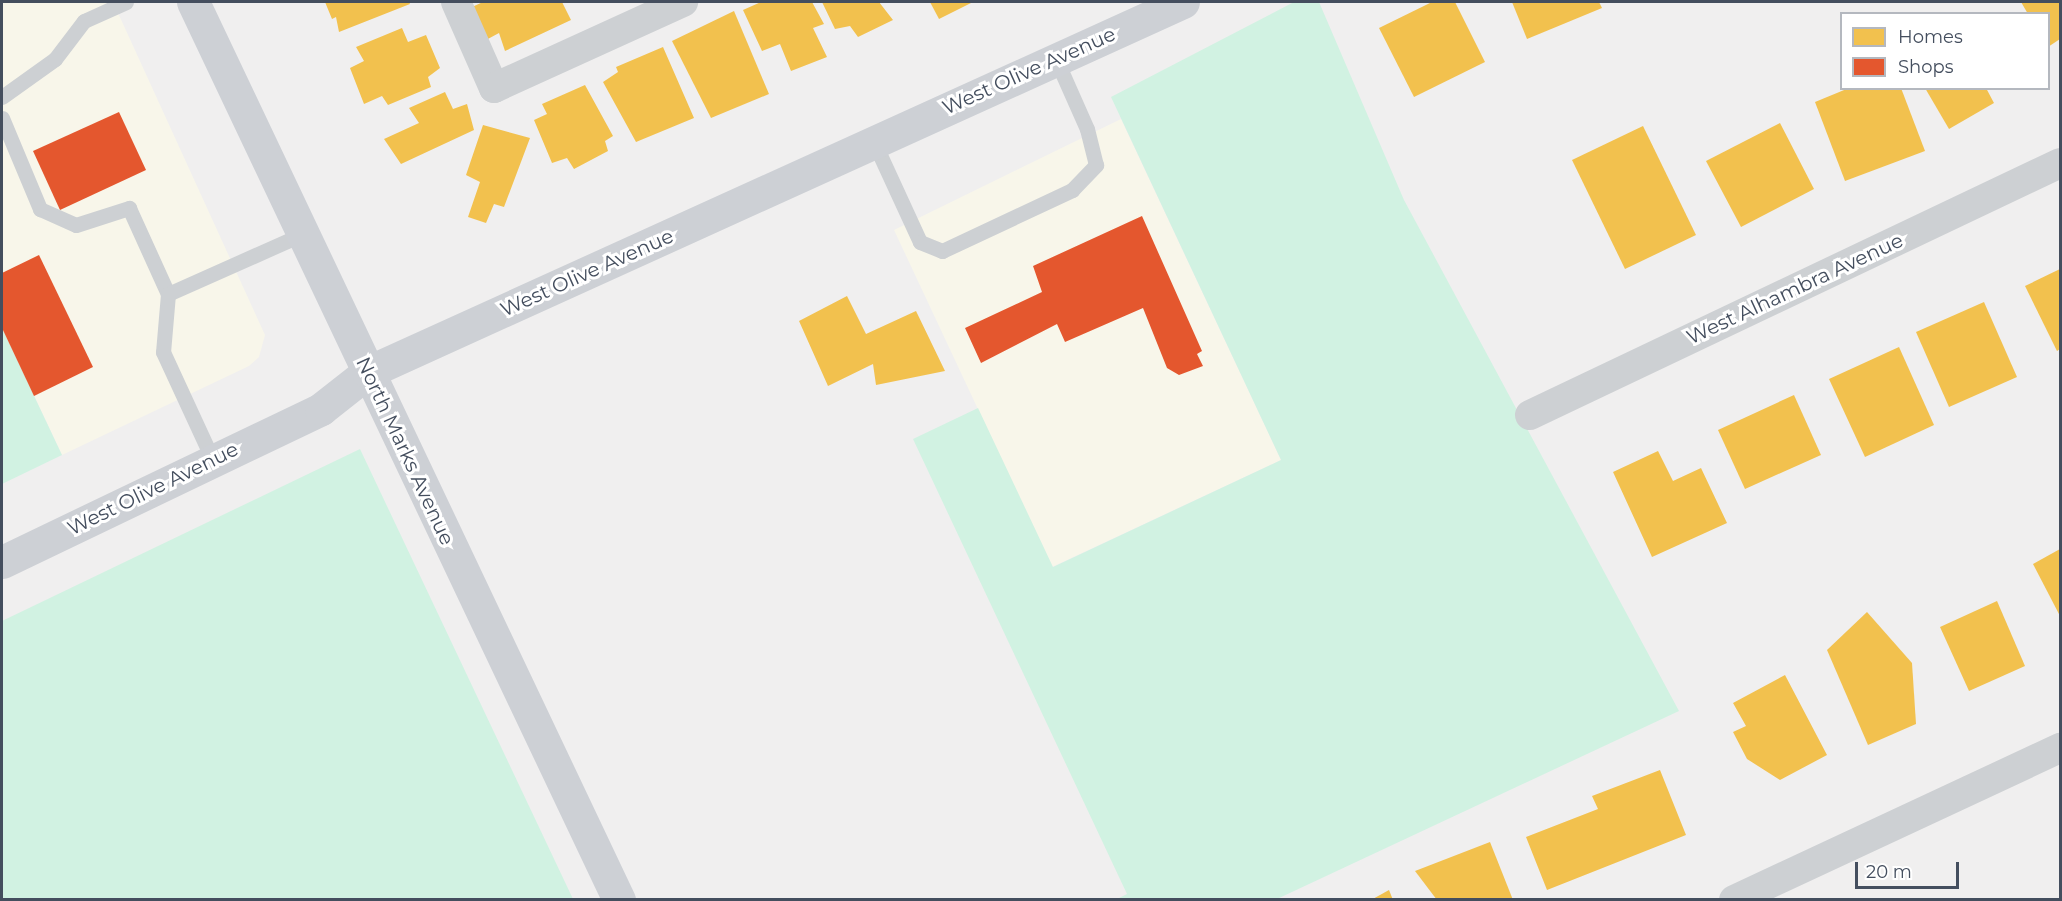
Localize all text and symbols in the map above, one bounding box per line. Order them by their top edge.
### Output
legend [1840,12,2050,90]
street label: West Olive Avenue [939,22,1119,120]
text: Homes [1898,26,1963,48]
text: Shops [1898,56,1954,78]
street label: West Olive Avenue [497,224,677,322]
street label: West Alhambra Avenue [1683,228,1907,350]
street label: North Marks Avenue [351,353,459,549]
street label: West Olive Avenue [64,437,242,541]
scale bar [1858,850,1962,888]
text: 20 m [1866,861,1912,883]

